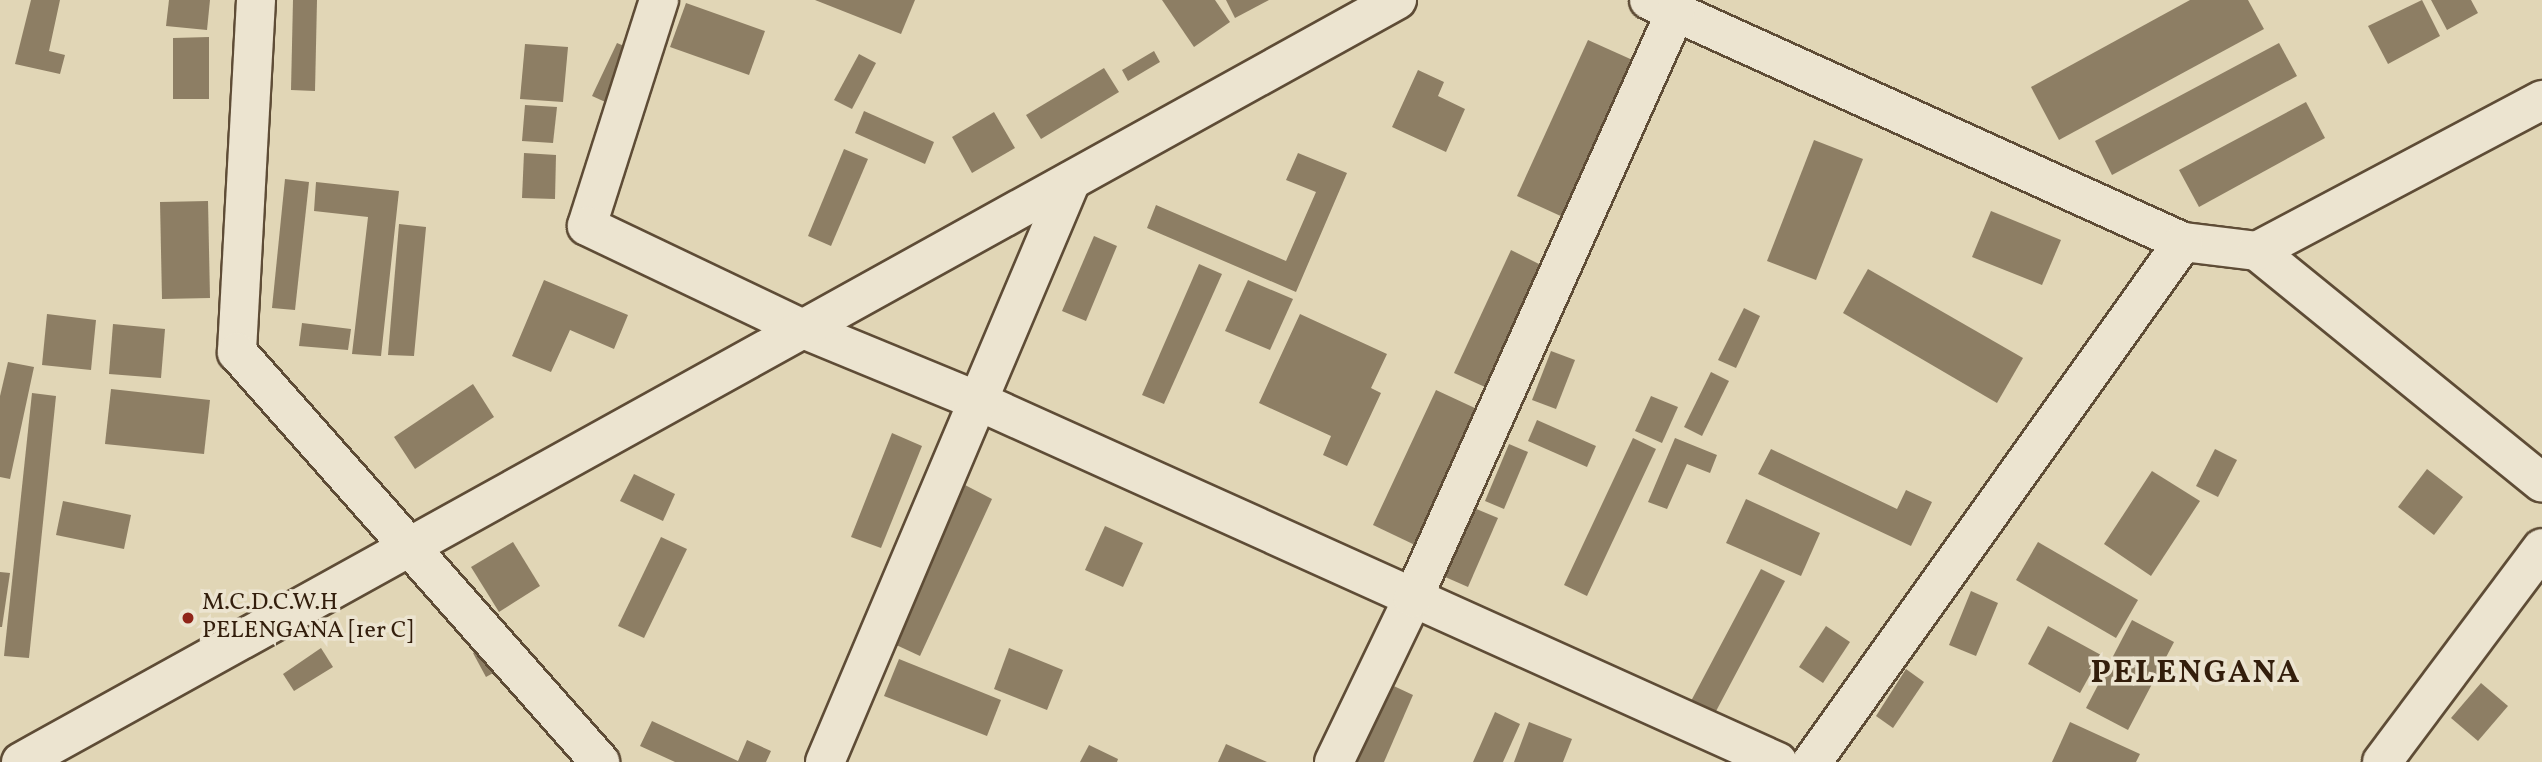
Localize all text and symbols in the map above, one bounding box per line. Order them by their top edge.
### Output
place label: M.C.D.C.W.H PELENGANA [1er C] [202,590,413,646]
marker: M.C.D.C.W.H PELENGANA [1er C] [180,610,196,626]
district label: PELENGANA [2092,655,2300,693]

